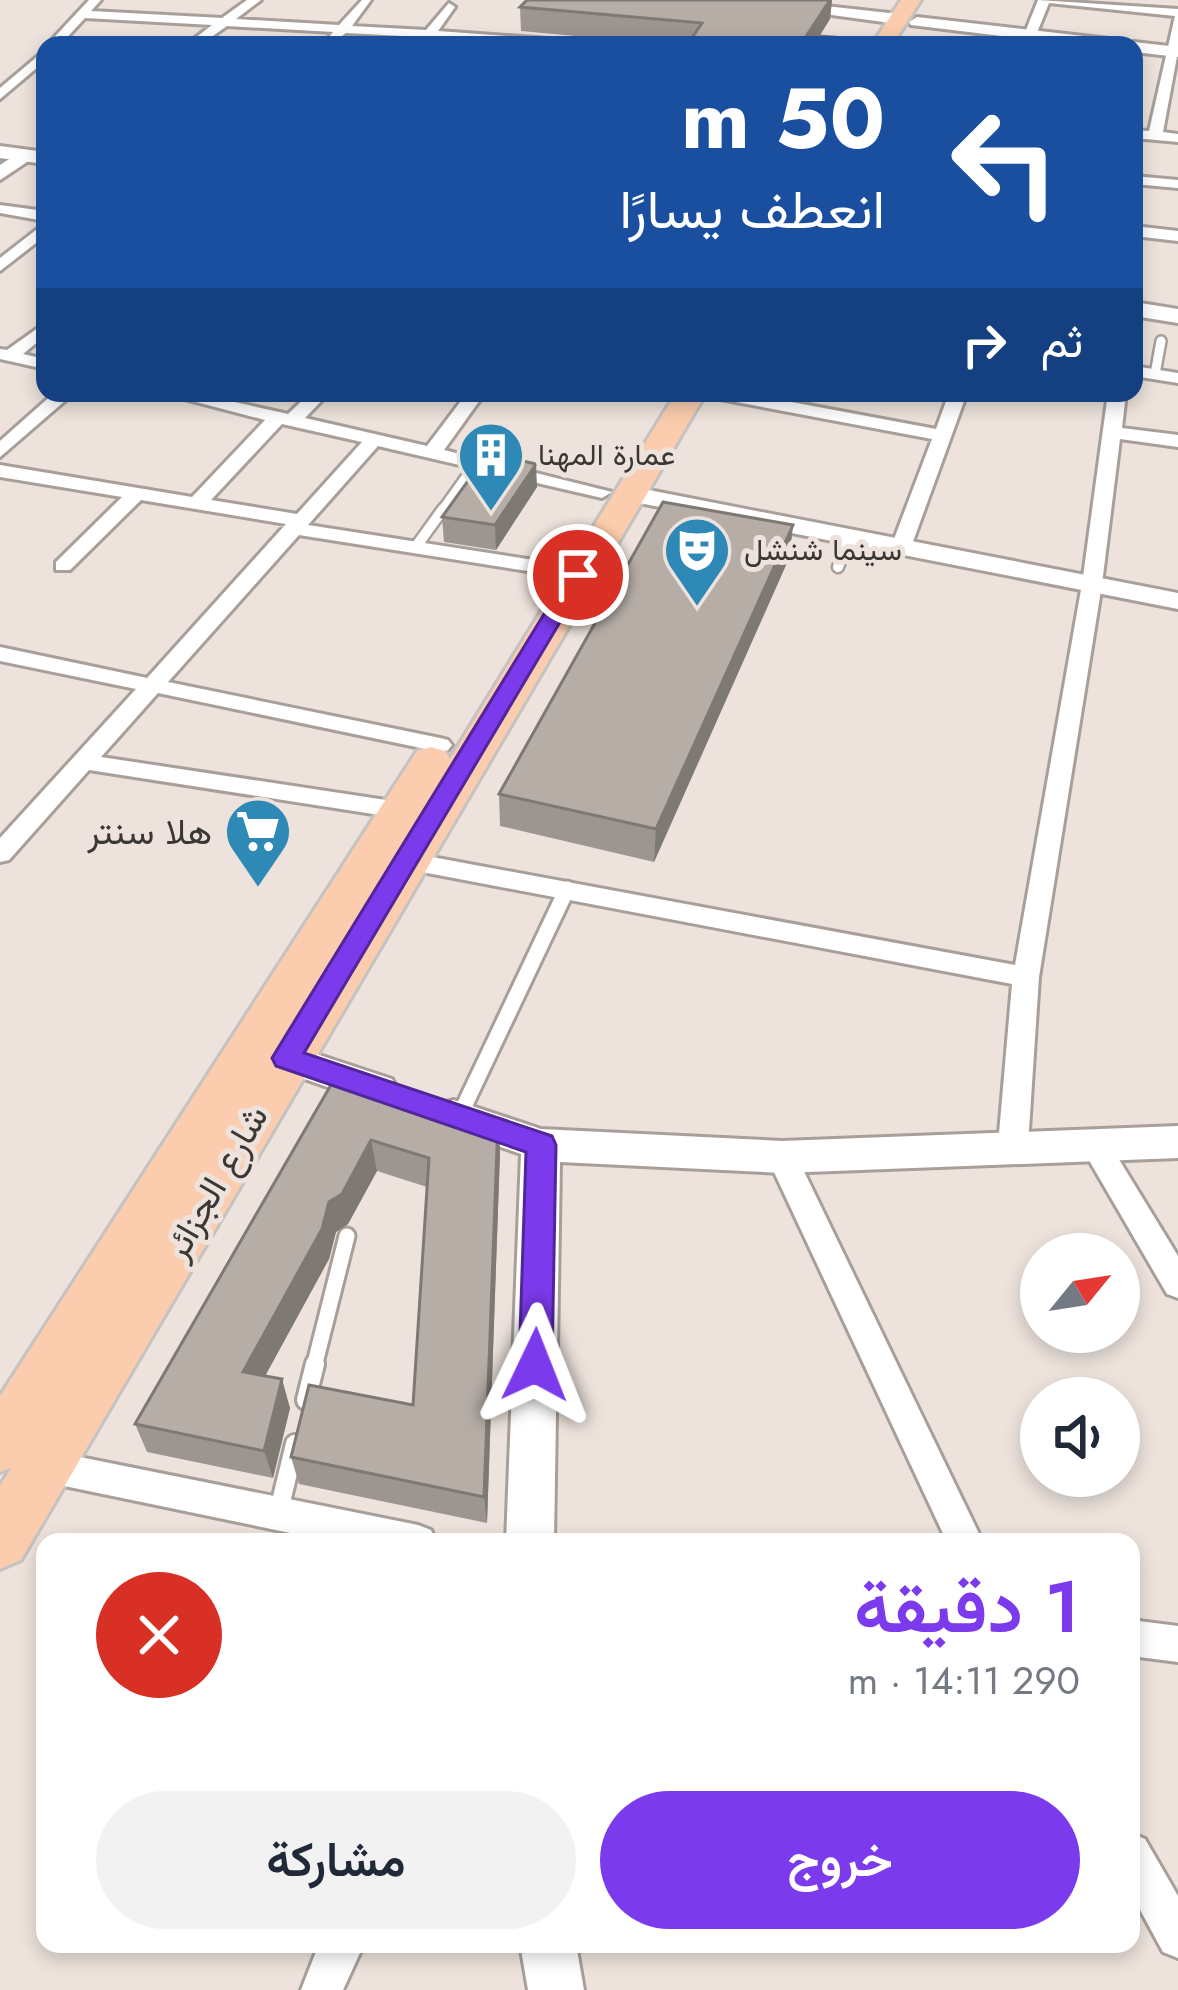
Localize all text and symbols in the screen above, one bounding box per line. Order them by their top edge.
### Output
text: 50 m [681,58,885,180]
icon: left [927,84,1083,240]
text: انعطف يسارًا [619,170,885,248]
text: ثم [1041,309,1083,374]
icon: right [951,312,1017,378]
building icon: عمارة المهنا [456,420,526,514]
place label: عمارة المهنا [538,433,675,476]
theatre icon: سينما شنشل [662,515,732,609]
pin [527,524,629,626]
place label: سينما شنشل [744,528,902,571]
icon: arrive [545,542,611,608]
supermarket icon: هلا سنتر [223,796,293,890]
place label: هلا سنتر [86,805,212,857]
street label: شارع الجزائر [149,1095,280,1270]
north arrow [1020,1233,1140,1353]
map controls [1020,1233,1140,1497]
position arrow [472,1302,598,1428]
button: sound [1020,1377,1140,1497]
text: 1 دقيقة [854,1555,1080,1659]
button: close [96,1572,222,1698]
text: 290 m · 14:11 [848,1652,1080,1709]
button: مشاركة [96,1791,576,1929]
button: خروج [600,1791,1080,1929]

